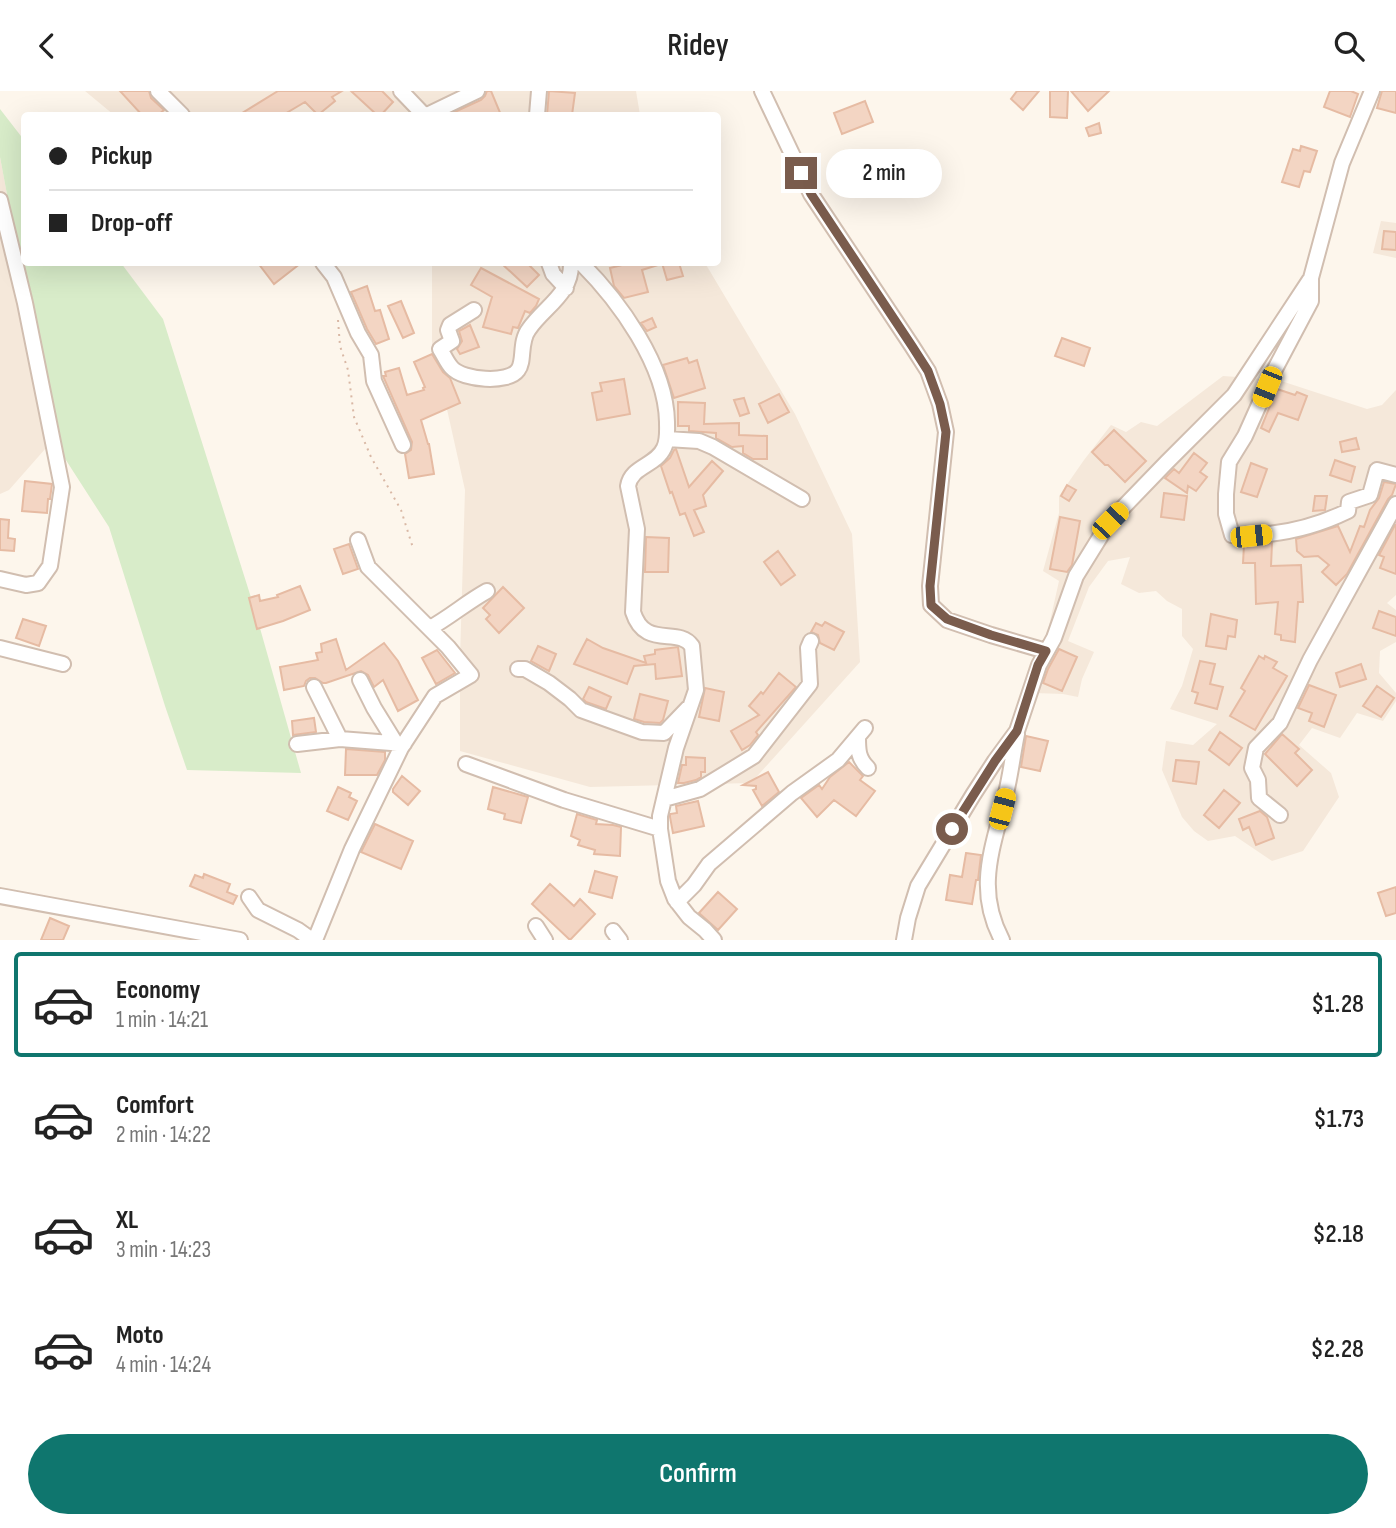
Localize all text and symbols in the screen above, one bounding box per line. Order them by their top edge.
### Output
text: Ridey [667,26,729,65]
icon: back [28,27,66,65]
icon: search [1330,27,1368,65]
text: Pickup [91,141,153,172]
callout: 2 min [826,148,941,197]
route end [785,157,817,189]
text: 2 min [862,159,906,187]
text: Drop-off [91,208,172,239]
car [1250,364,1285,410]
car [1088,499,1133,543]
car [1230,523,1273,549]
car [987,786,1018,832]
route start [936,813,968,845]
icon: car [32,973,95,1036]
text: Economy [116,975,200,1006]
text: $1.28 [1311,989,1364,1020]
text: 1 min · 14:21 [116,1006,208,1034]
icon: car [32,1088,95,1151]
text: Comfort [116,1090,194,1121]
text: $1.73 [1314,1104,1364,1135]
text: 2 min · 14:22 [116,1121,211,1149]
icon: car [32,1203,95,1266]
text: XL [116,1205,138,1236]
text: $2.18 [1312,1219,1364,1250]
text: 3 min · 14:23 [116,1236,211,1264]
icon: car [32,1318,95,1381]
text: Moto [116,1320,164,1351]
text: $2.28 [1311,1334,1364,1365]
text: 4 min · 14:24 [116,1351,211,1379]
button: Confirm [28,1434,1368,1514]

